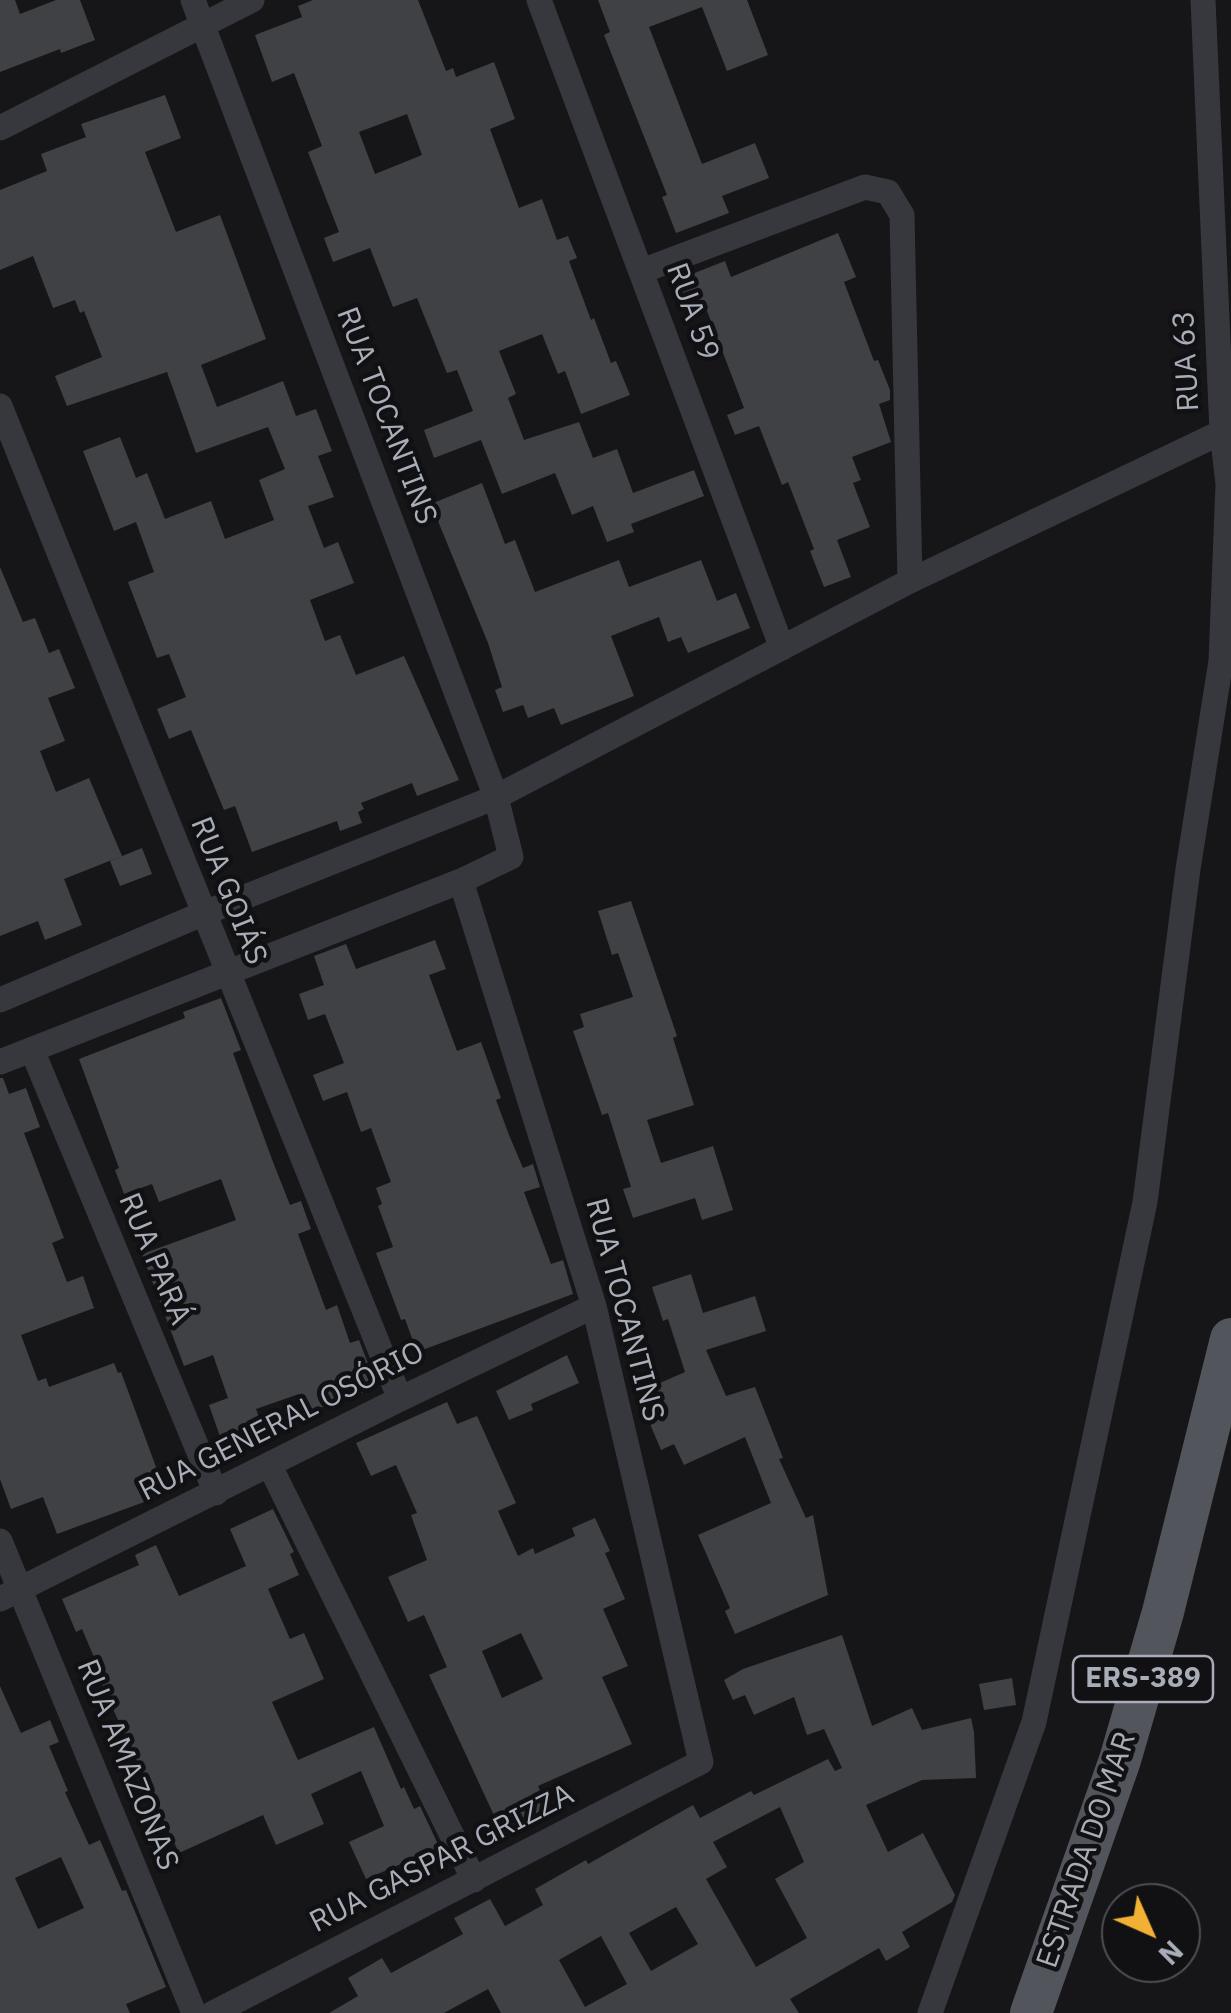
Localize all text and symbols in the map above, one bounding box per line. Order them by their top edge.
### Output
street label: RUA 59 [658,258,726,366]
street label: RUA TOCANTINS [328,302,444,530]
street label: RUA 63 [1166,310,1208,412]
street label: RUA GOIÁS [182,812,274,970]
street label: RUA PARÁ [110,1188,198,1330]
street label: RUA TOCANTINS [577,1194,671,1426]
street label: RUA GENERAL OSÓRIO [133,1334,431,1510]
street label: RUA AMAZONAS [68,1654,186,1876]
road number: ERS-389 [1073,1656,1213,1702]
street label: ESTRADA DO MAR [1030,1727,1144,1973]
street label: RUA GASPAR GRIZZA [304,1777,580,1941]
north arrow [1101,1883,1201,1983]
text: N [1151,1933,1191,1973]

